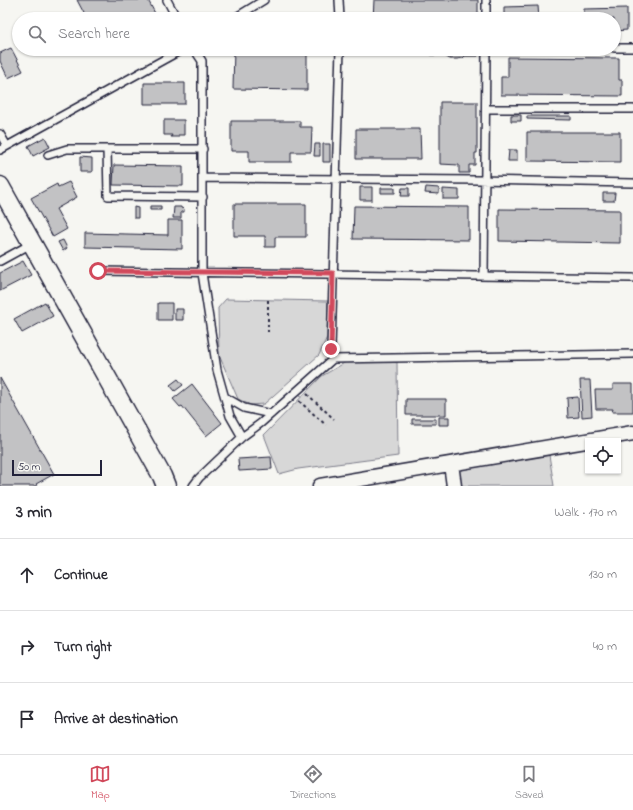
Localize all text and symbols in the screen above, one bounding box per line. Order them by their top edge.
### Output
search box [12,12,621,56]
icon: search [26,23,48,45]
text: Search here [58,23,130,45]
route start [89,262,107,280]
route end [322,340,340,358]
map controls [585,438,621,474]
button: locate [585,438,621,474]
scale bar [12,458,102,477]
text: 50 m [18,459,40,475]
text: 3 min [16,500,52,525]
text: Walk · 170 m [554,503,617,522]
icon: ahead [16,564,38,586]
text: Continue [54,564,108,586]
text: 130 m [589,565,617,584]
icon: right [16,636,38,658]
text: Turn right [54,636,112,658]
text: 40 m [593,637,617,656]
icon: arrive [16,708,38,730]
text: Arrive at destination [54,708,178,730]
tab: Map [89,763,111,803]
tab: Directions [290,763,336,803]
tab: Saved [515,763,544,803]

